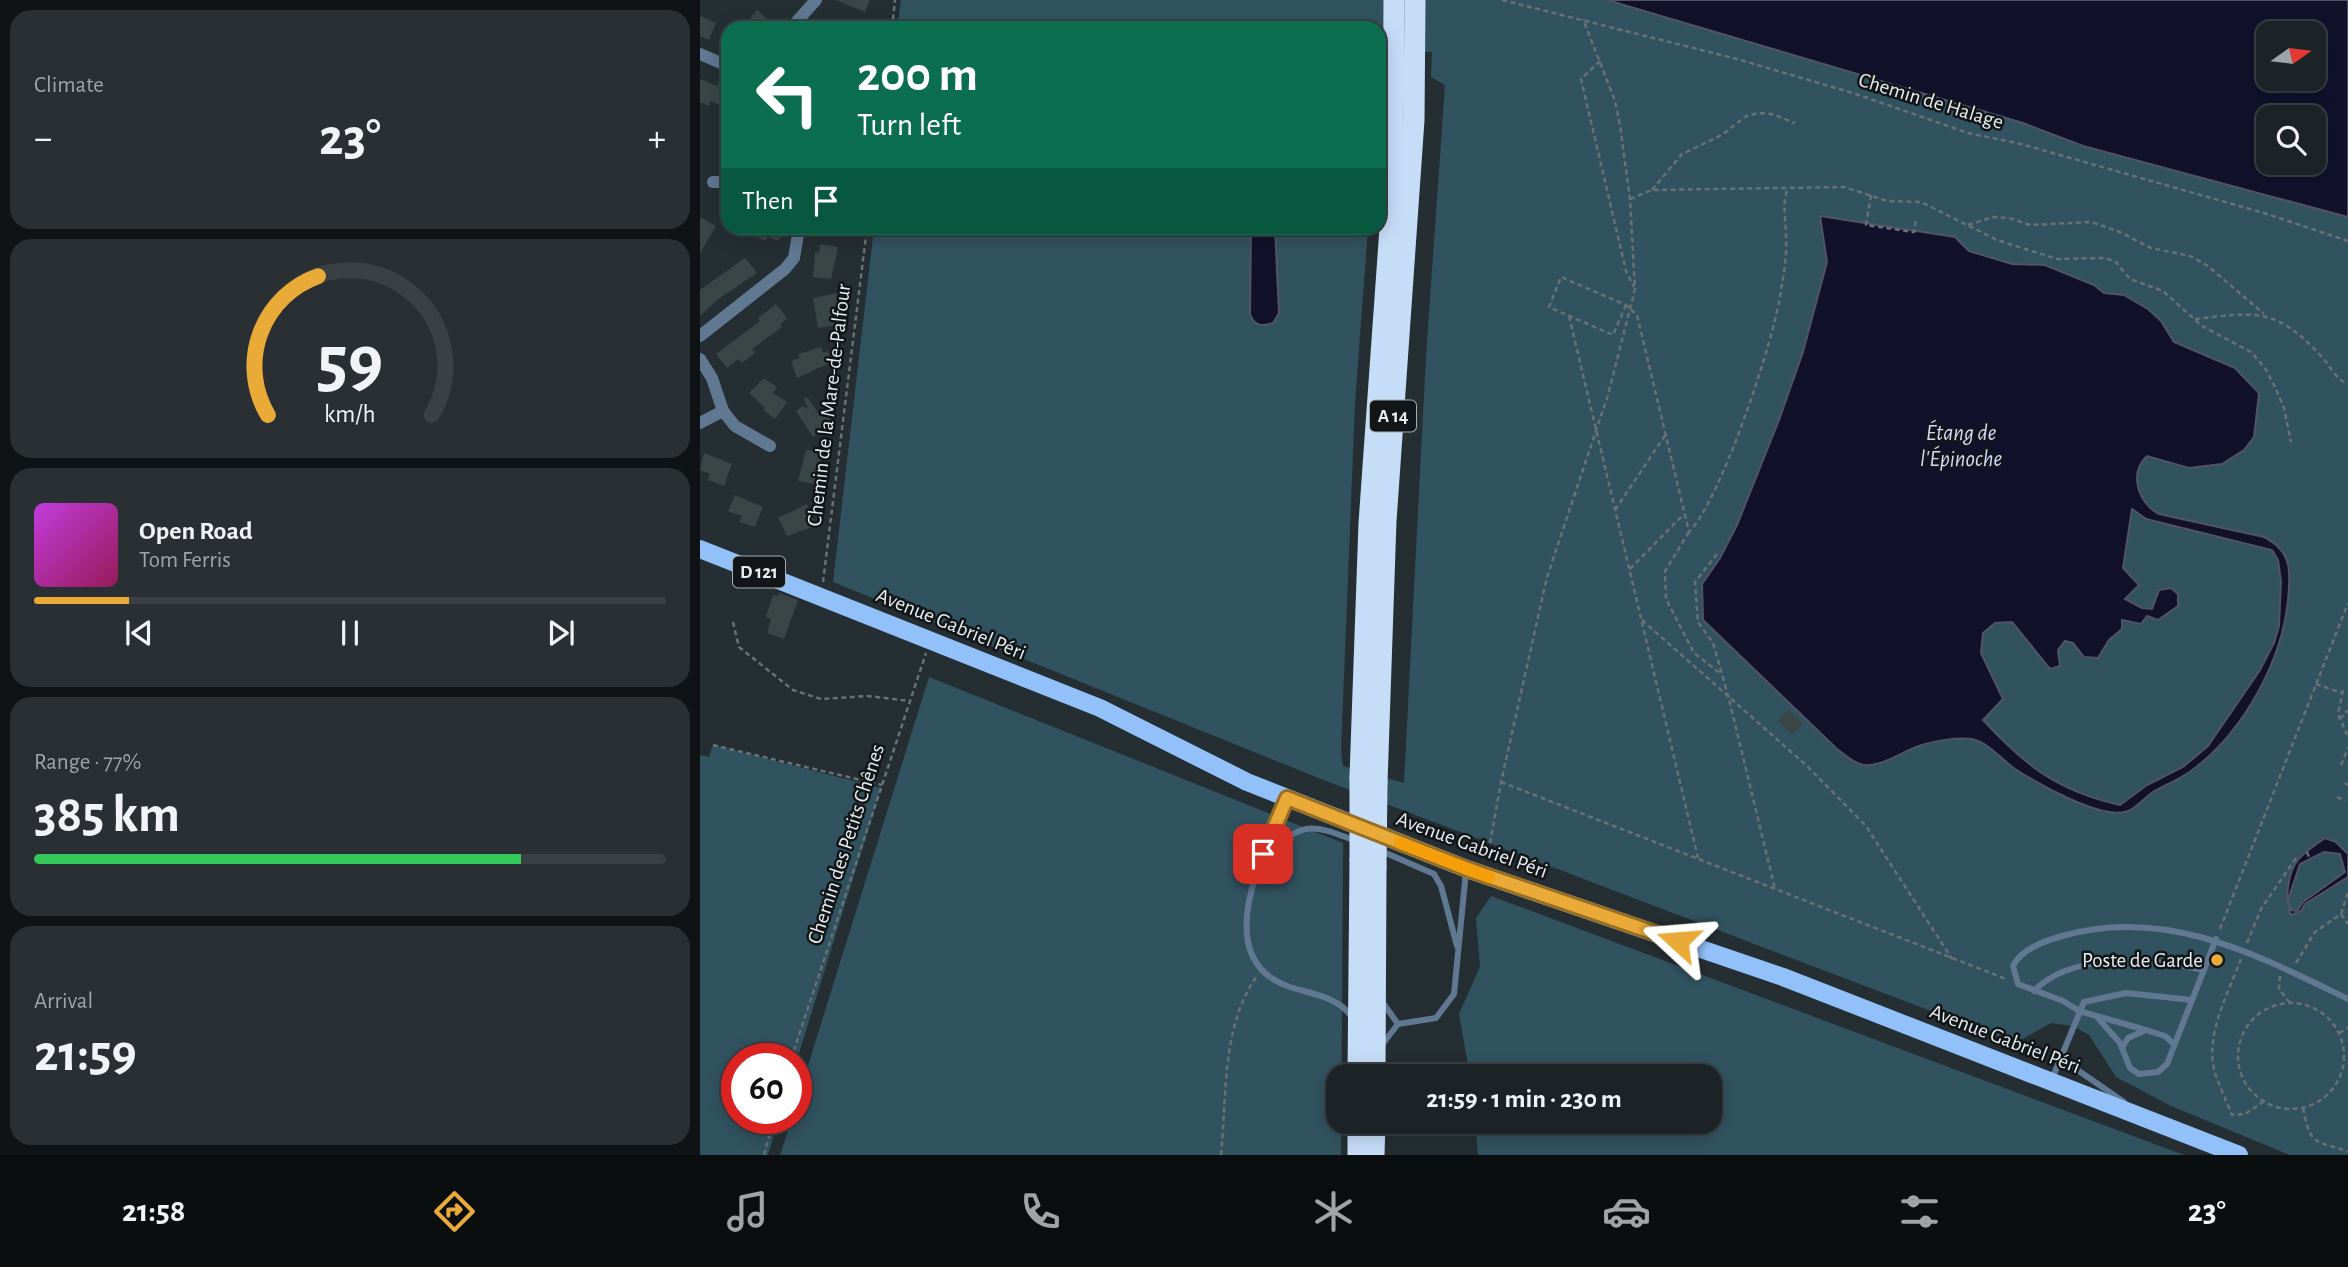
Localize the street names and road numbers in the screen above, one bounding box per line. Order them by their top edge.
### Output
street label: Chemin de Halage [1856,69,2006,133]
street label: Chemin de la Mare-de-Palfour [804,282,854,527]
road number: A 14 [1370,400,1416,432]
road number: D 121 [733,556,785,587]
street label: Avenue Gabriel Péri [873,584,1029,664]
street label: Chemin des Petits Chênes [804,741,888,947]
street label: Avenue Gabriel Péri [1394,808,1550,882]
street label: Avenue Gabriel Péri [1927,1001,2083,1077]

